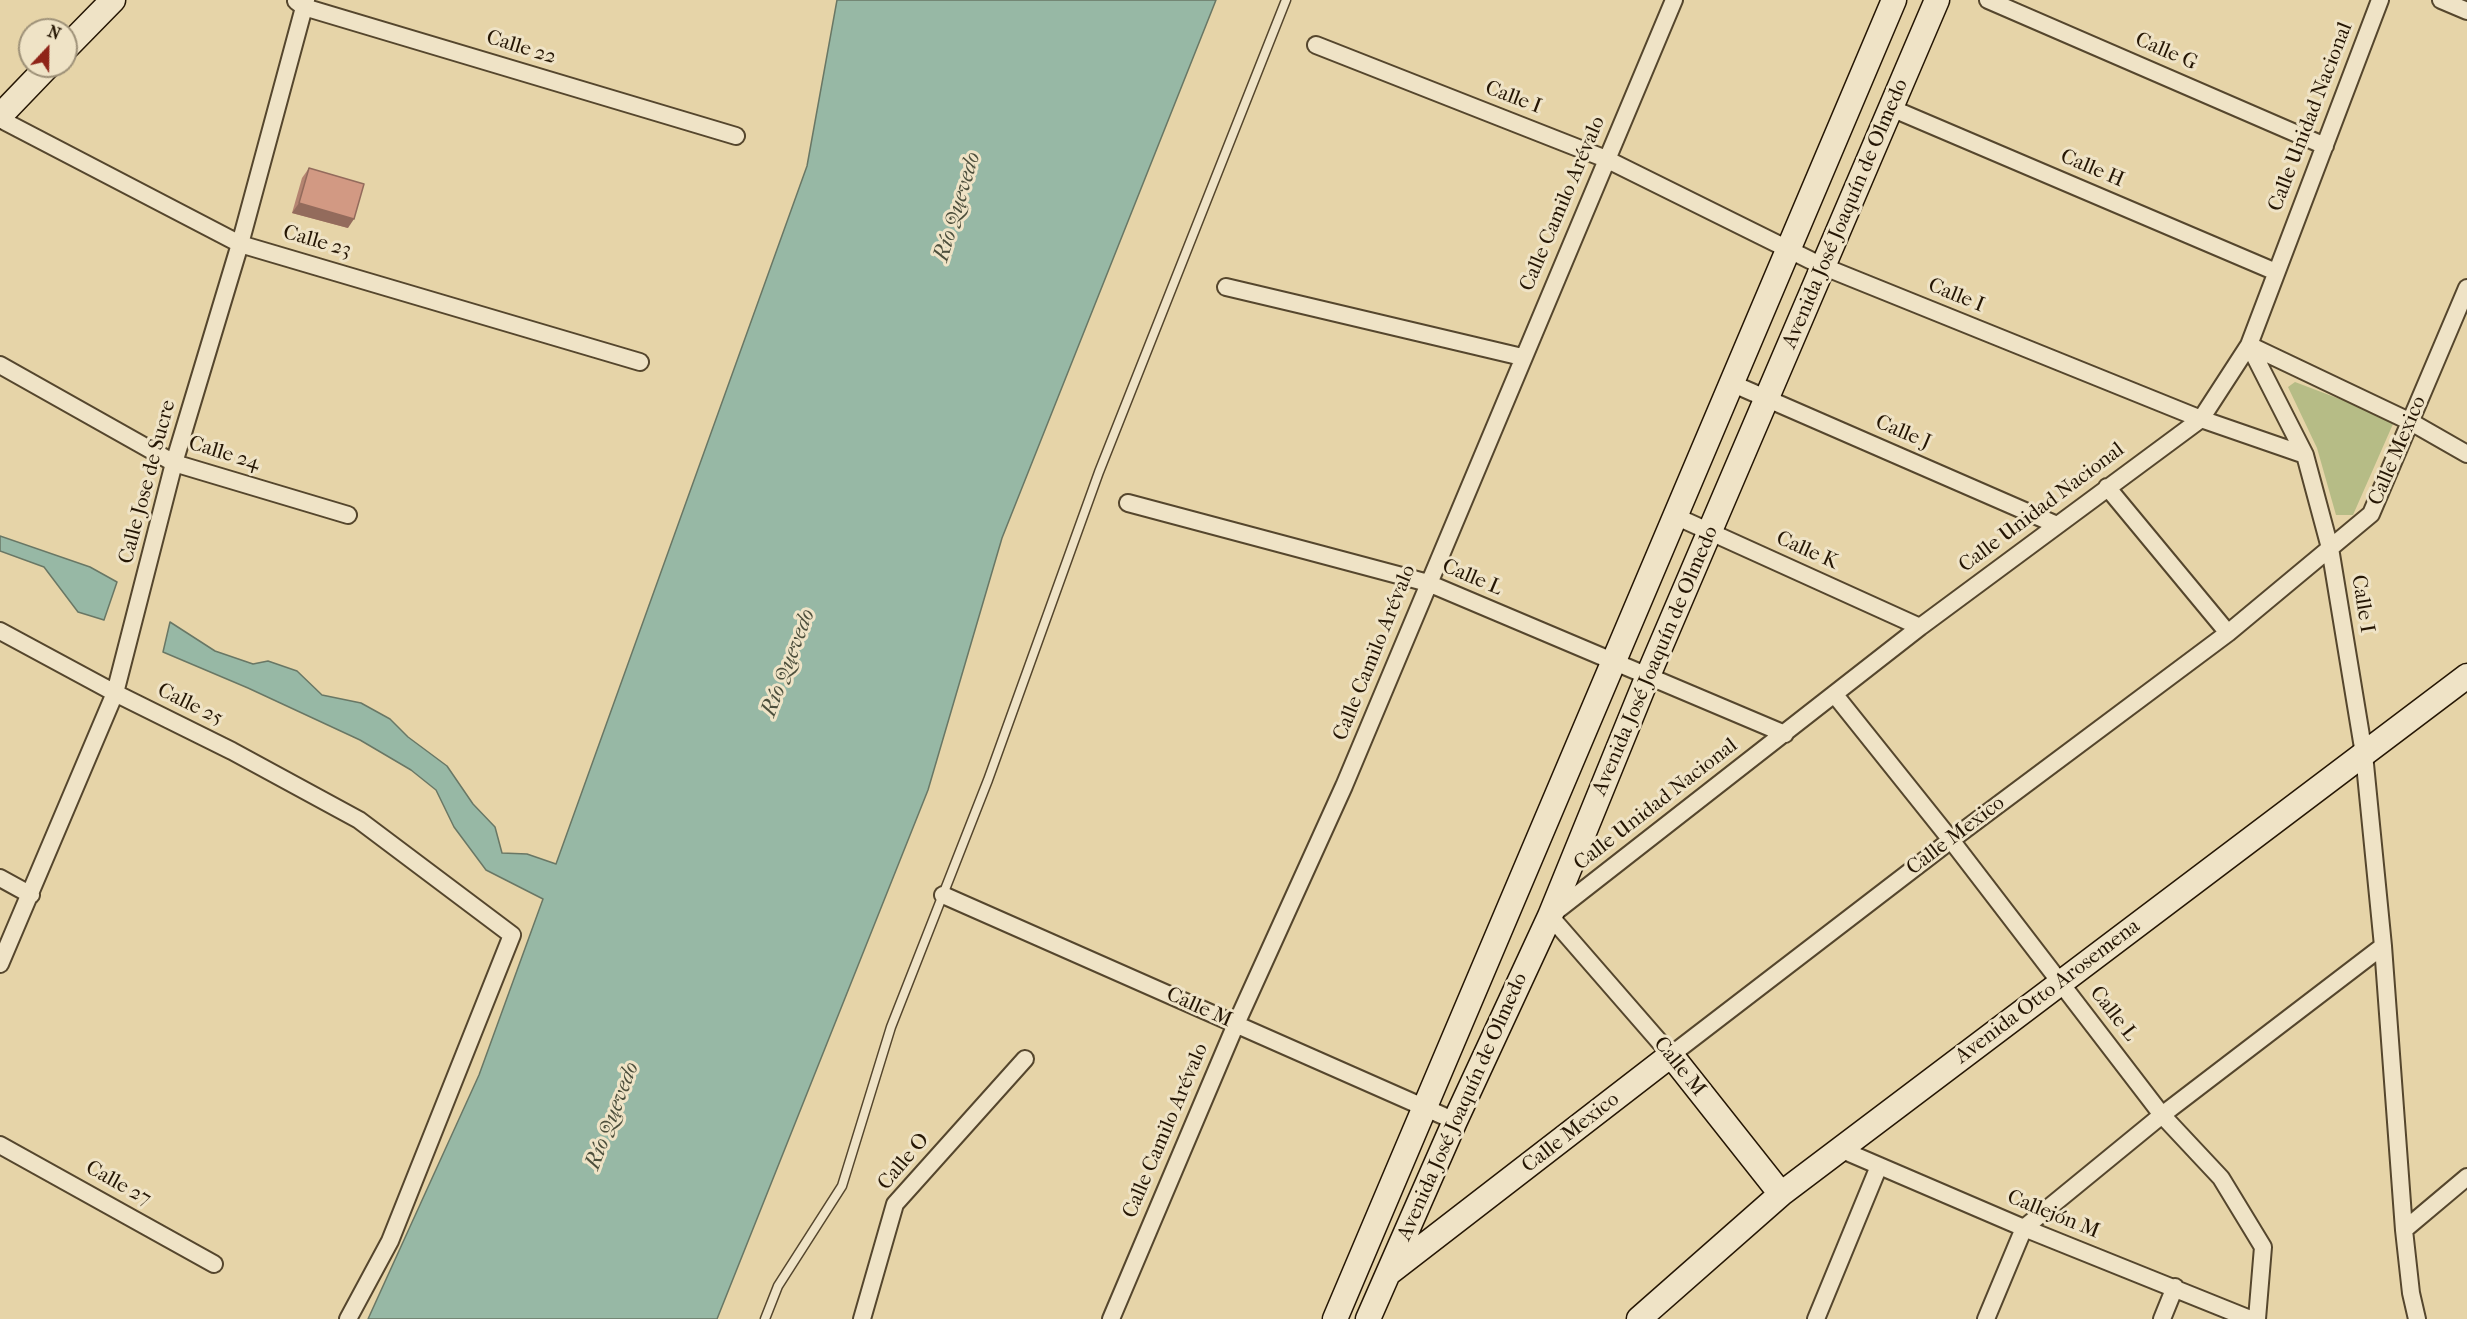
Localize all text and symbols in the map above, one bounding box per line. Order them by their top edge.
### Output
north arrow [18,18,78,78]
street label: Calle Unidad Nacional [2263,19,2359,215]
text: N [45,22,63,44]
street label: Calle 22 [483,25,559,71]
street label: Calle G [2131,28,2201,76]
street label: Avenida José Joaquín de Olmedo [1778,75,1914,353]
street label: Calle I [1481,76,1545,120]
street label: Calle Camilo Arévalo [1515,113,1611,295]
street label: Calle H [2056,144,2128,194]
water label: Río Quevedo [929,149,987,265]
street label: Calle 23 [280,220,354,264]
street label: Calle I [1924,273,1988,319]
street label: Calle Mexico [2364,393,2432,509]
street label: Calle Jose de Sucre [114,397,182,567]
street label: Calle J [1871,410,1935,456]
street label: Calle 24 [185,431,263,477]
street label: Calle Unidad Nacional [1954,438,2130,578]
street label: Avenida José Joaquín de Olmedo [1588,522,1724,800]
street label: Calle K [1772,526,1842,576]
street label: Calle L [1438,554,1506,602]
street label: Calle Camilo Arévalo [1328,561,1422,745]
street label: Calle I [2345,573,2379,635]
water label: Río Quevedo [756,606,822,720]
street label: Calle 25 [153,678,227,732]
street label: Calle Unidad Nacional [1569,733,1743,877]
street label: Calle Mexico [1902,791,2010,881]
street label: Avenida Otto Arosemena [1950,914,2146,1070]
street label: Avenida José Joaquín de Olmedo [1392,969,1534,1245]
street label: Calle L [2084,981,2142,1047]
street label: Calle M [1162,982,1236,1034]
street label: Calle M [1647,1032,1711,1102]
street label: Calle Camilo Arévalo [1118,1040,1214,1222]
water label: Río Quevedo [580,1059,646,1173]
street label: Calle Mexico [1517,1087,1625,1179]
street label: Calle O [873,1128,935,1196]
street label: Calle 27 [81,1156,155,1212]
street label: Callejón M [2003,1185,2103,1245]

